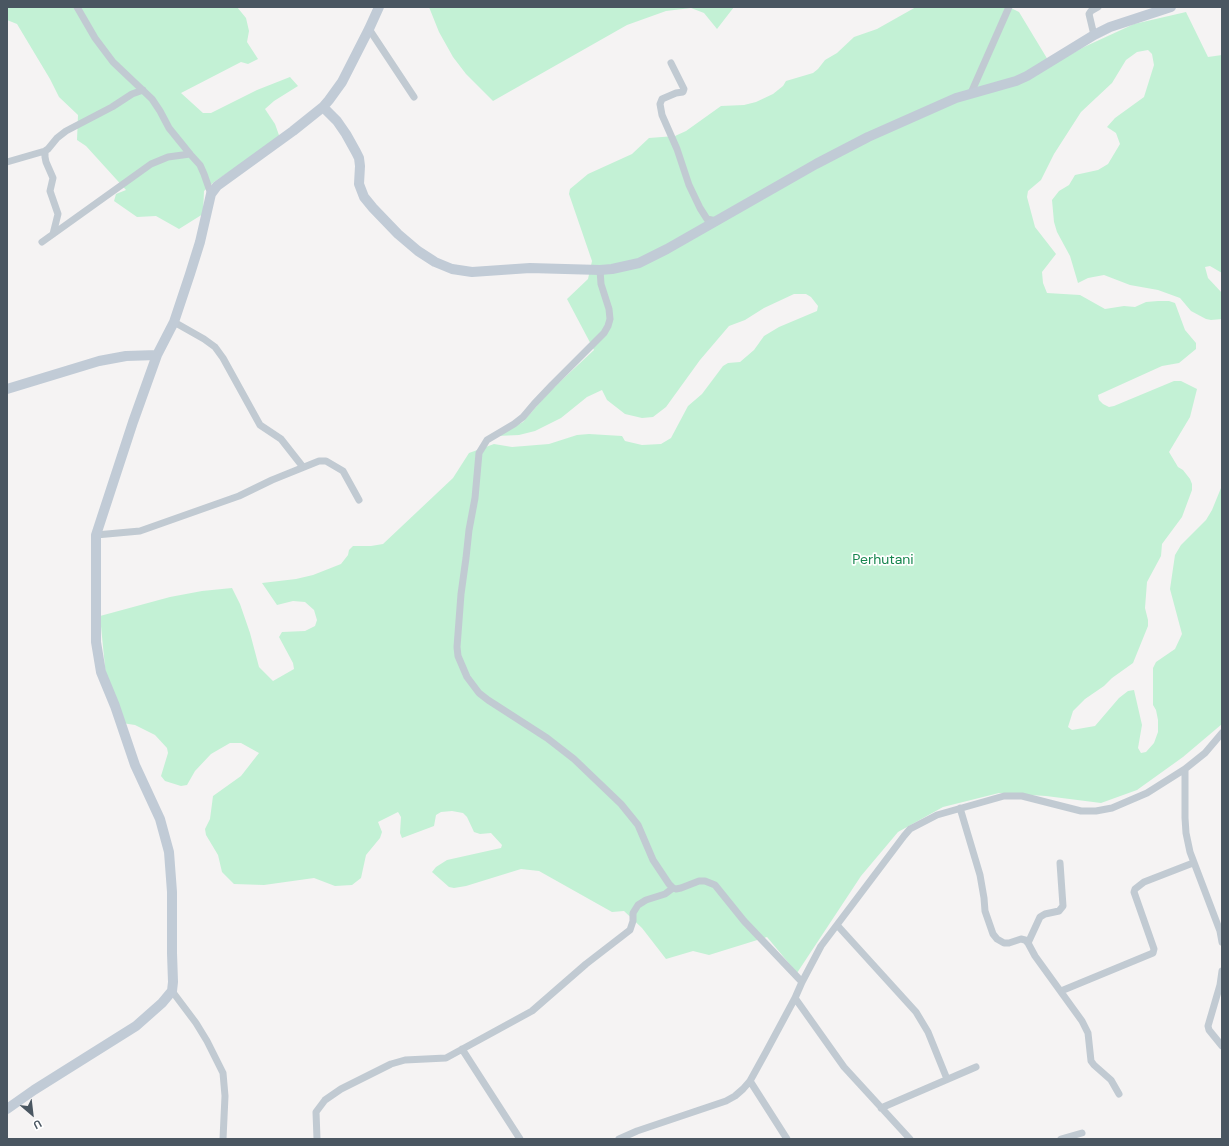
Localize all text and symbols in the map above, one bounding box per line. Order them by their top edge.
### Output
park label: Perhutani [852,552,914,568]
north arrow [12,1094,52,1134]
text: U [31,1117,44,1133]

